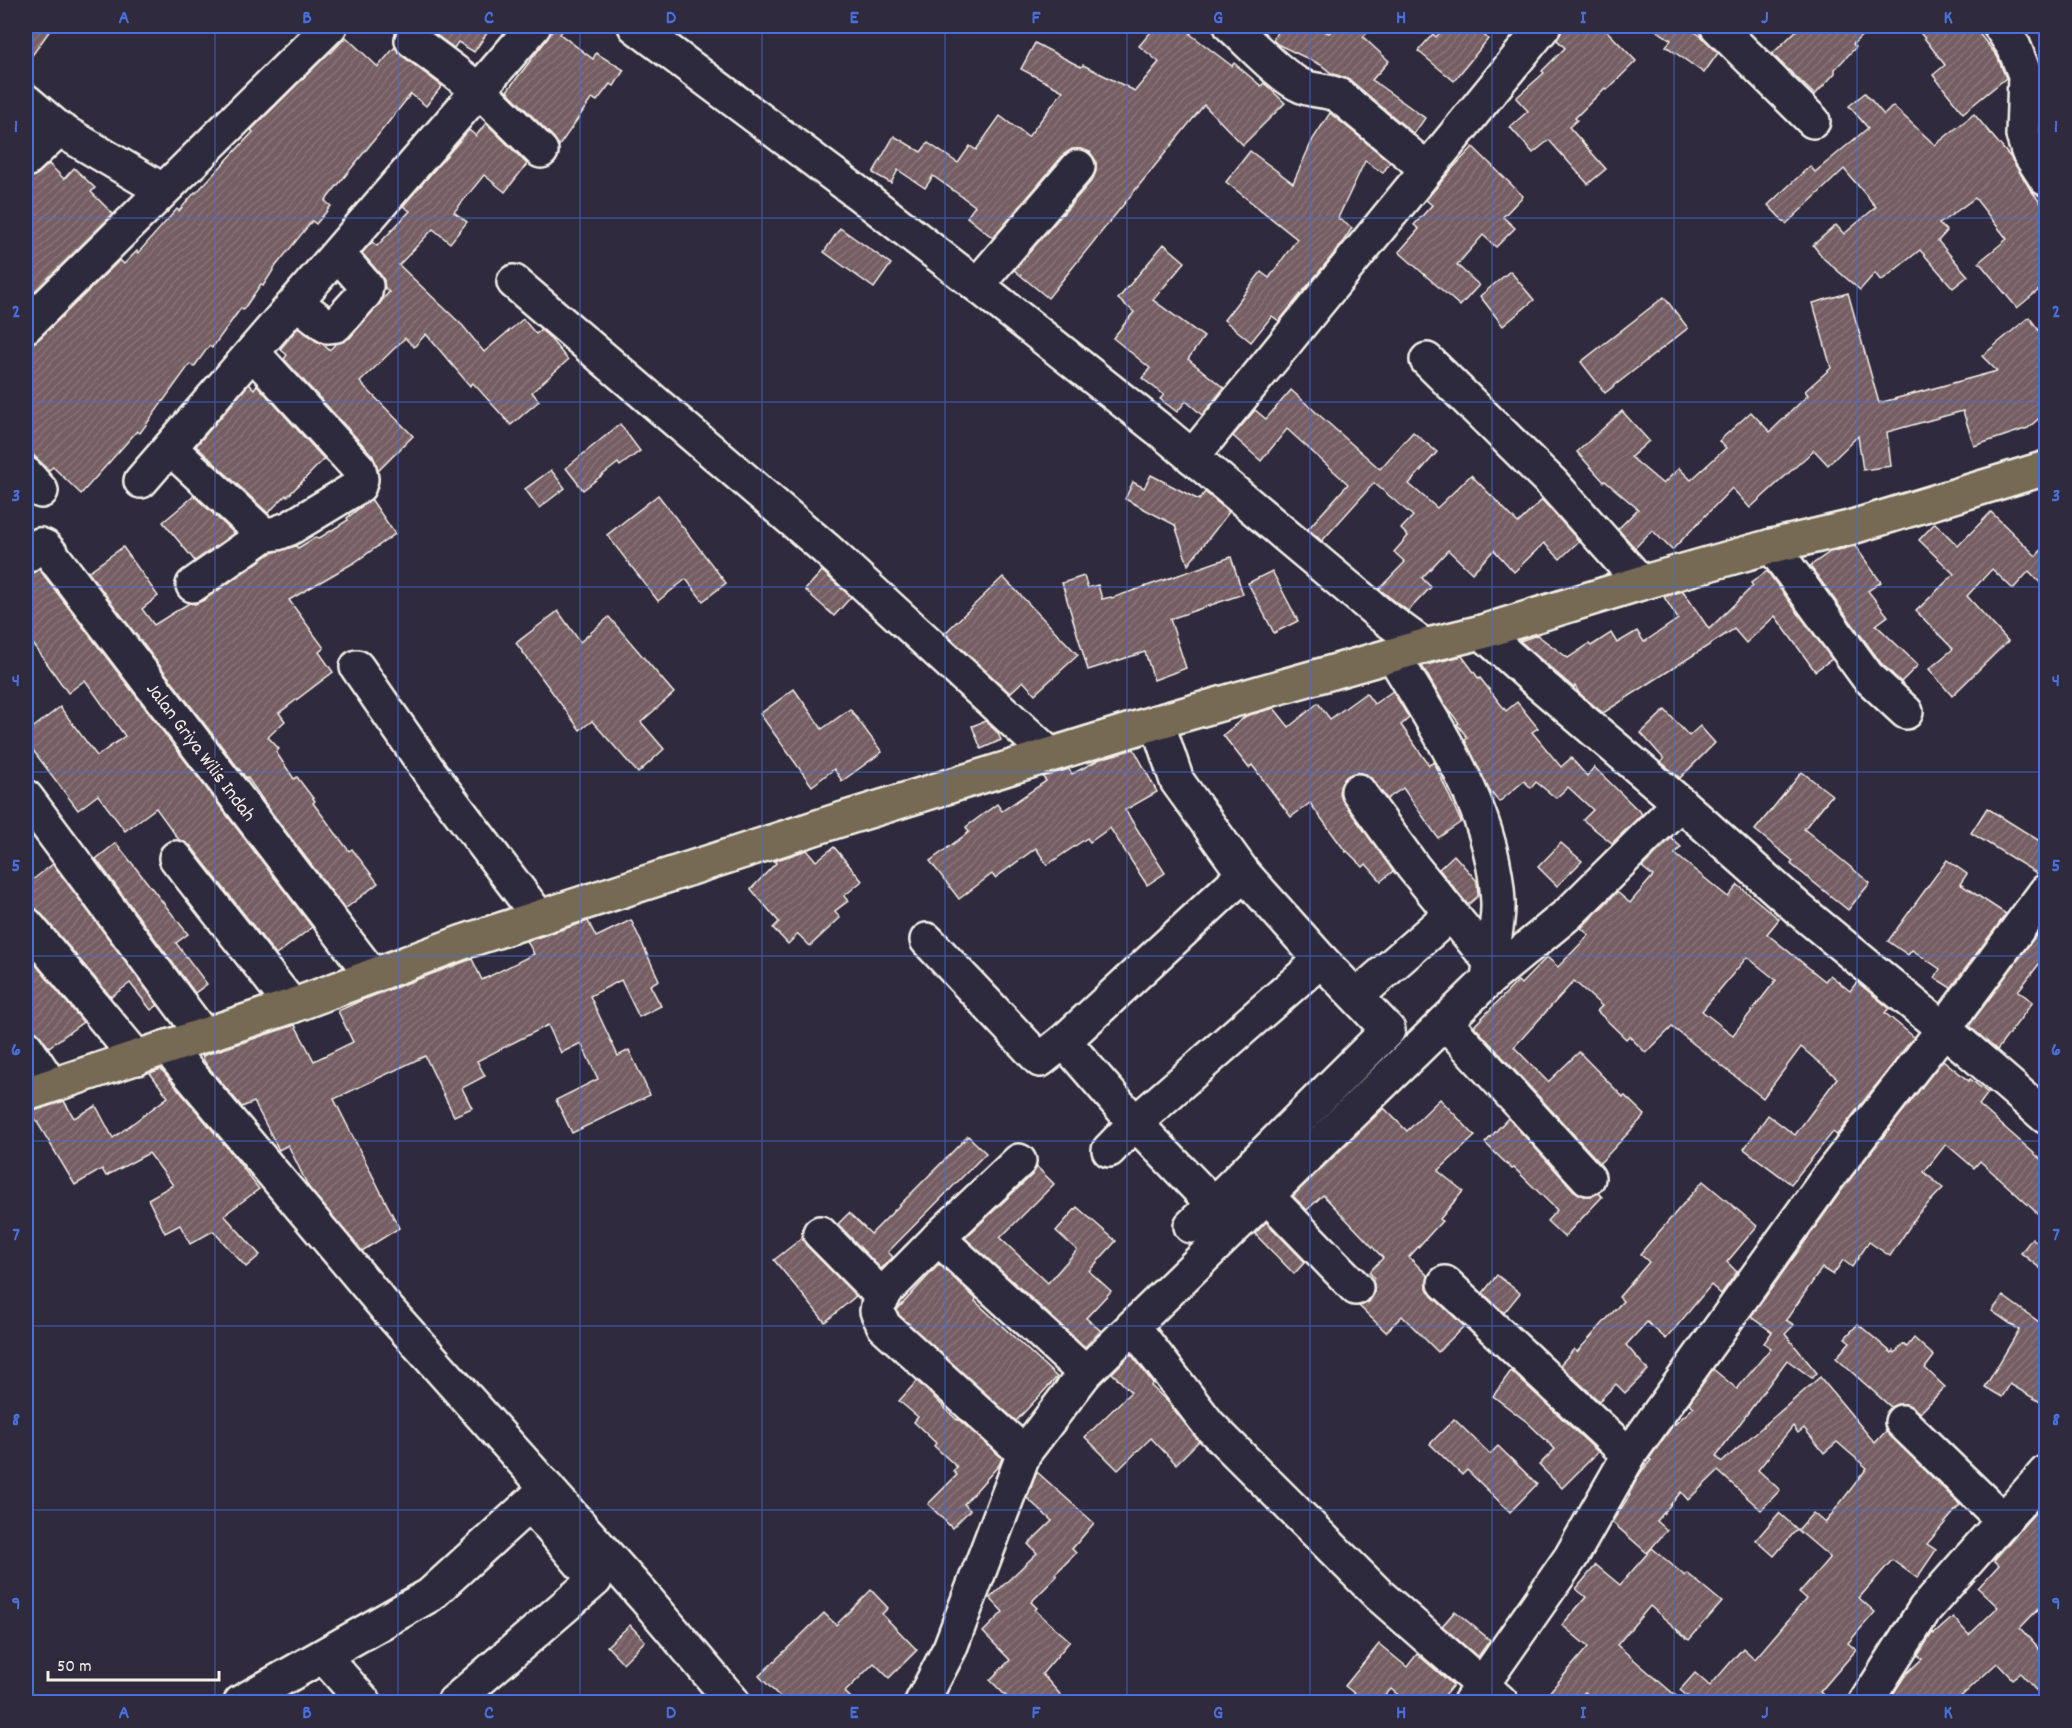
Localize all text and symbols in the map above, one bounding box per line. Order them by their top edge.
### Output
text: A [119,5,130,33]
text: B [302,5,312,33]
text: C [484,5,494,33]
text: D [666,5,677,33]
text: E [849,5,859,33]
text: F [1032,5,1042,33]
text: G [1213,5,1223,33]
text: H [1396,5,1406,33]
text: I [1580,5,1587,33]
text: J [1761,5,1769,33]
text: K [1943,5,1953,33]
text: 1 [14,114,18,142]
text: 1 [2054,114,2058,142]
text: 2 [12,299,20,327]
text: 2 [2052,299,2060,327]
text: 3 [12,483,20,511]
text: 3 [2052,483,2060,511]
text: 4 [12,668,20,696]
text: 4 [2052,668,2060,696]
street label: Jalan Griya Wilis Indah [138,677,261,828]
text: 5 [11,853,21,881]
text: 5 [2051,853,2061,881]
text: 6 [11,1037,21,1065]
text: 6 [2051,1037,2061,1065]
text: 7 [12,1222,20,1250]
text: 7 [2052,1222,2060,1250]
text: 8 [12,1407,20,1435]
text: 8 [2052,1407,2060,1435]
text: 9 [11,1591,21,1619]
text: 9 [2051,1591,2061,1619]
scale bar [48,1644,219,1682]
text: 50 m [57,1655,92,1680]
text: A [119,1700,130,1728]
text: B [302,1700,312,1728]
text: C [484,1700,494,1728]
text: D [666,1700,677,1728]
text: E [849,1700,859,1728]
text: F [1032,1700,1042,1728]
text: G [1213,1700,1223,1728]
text: H [1396,1700,1406,1728]
text: I [1580,1700,1587,1728]
text: J [1761,1700,1769,1728]
text: K [1943,1700,1953,1728]

